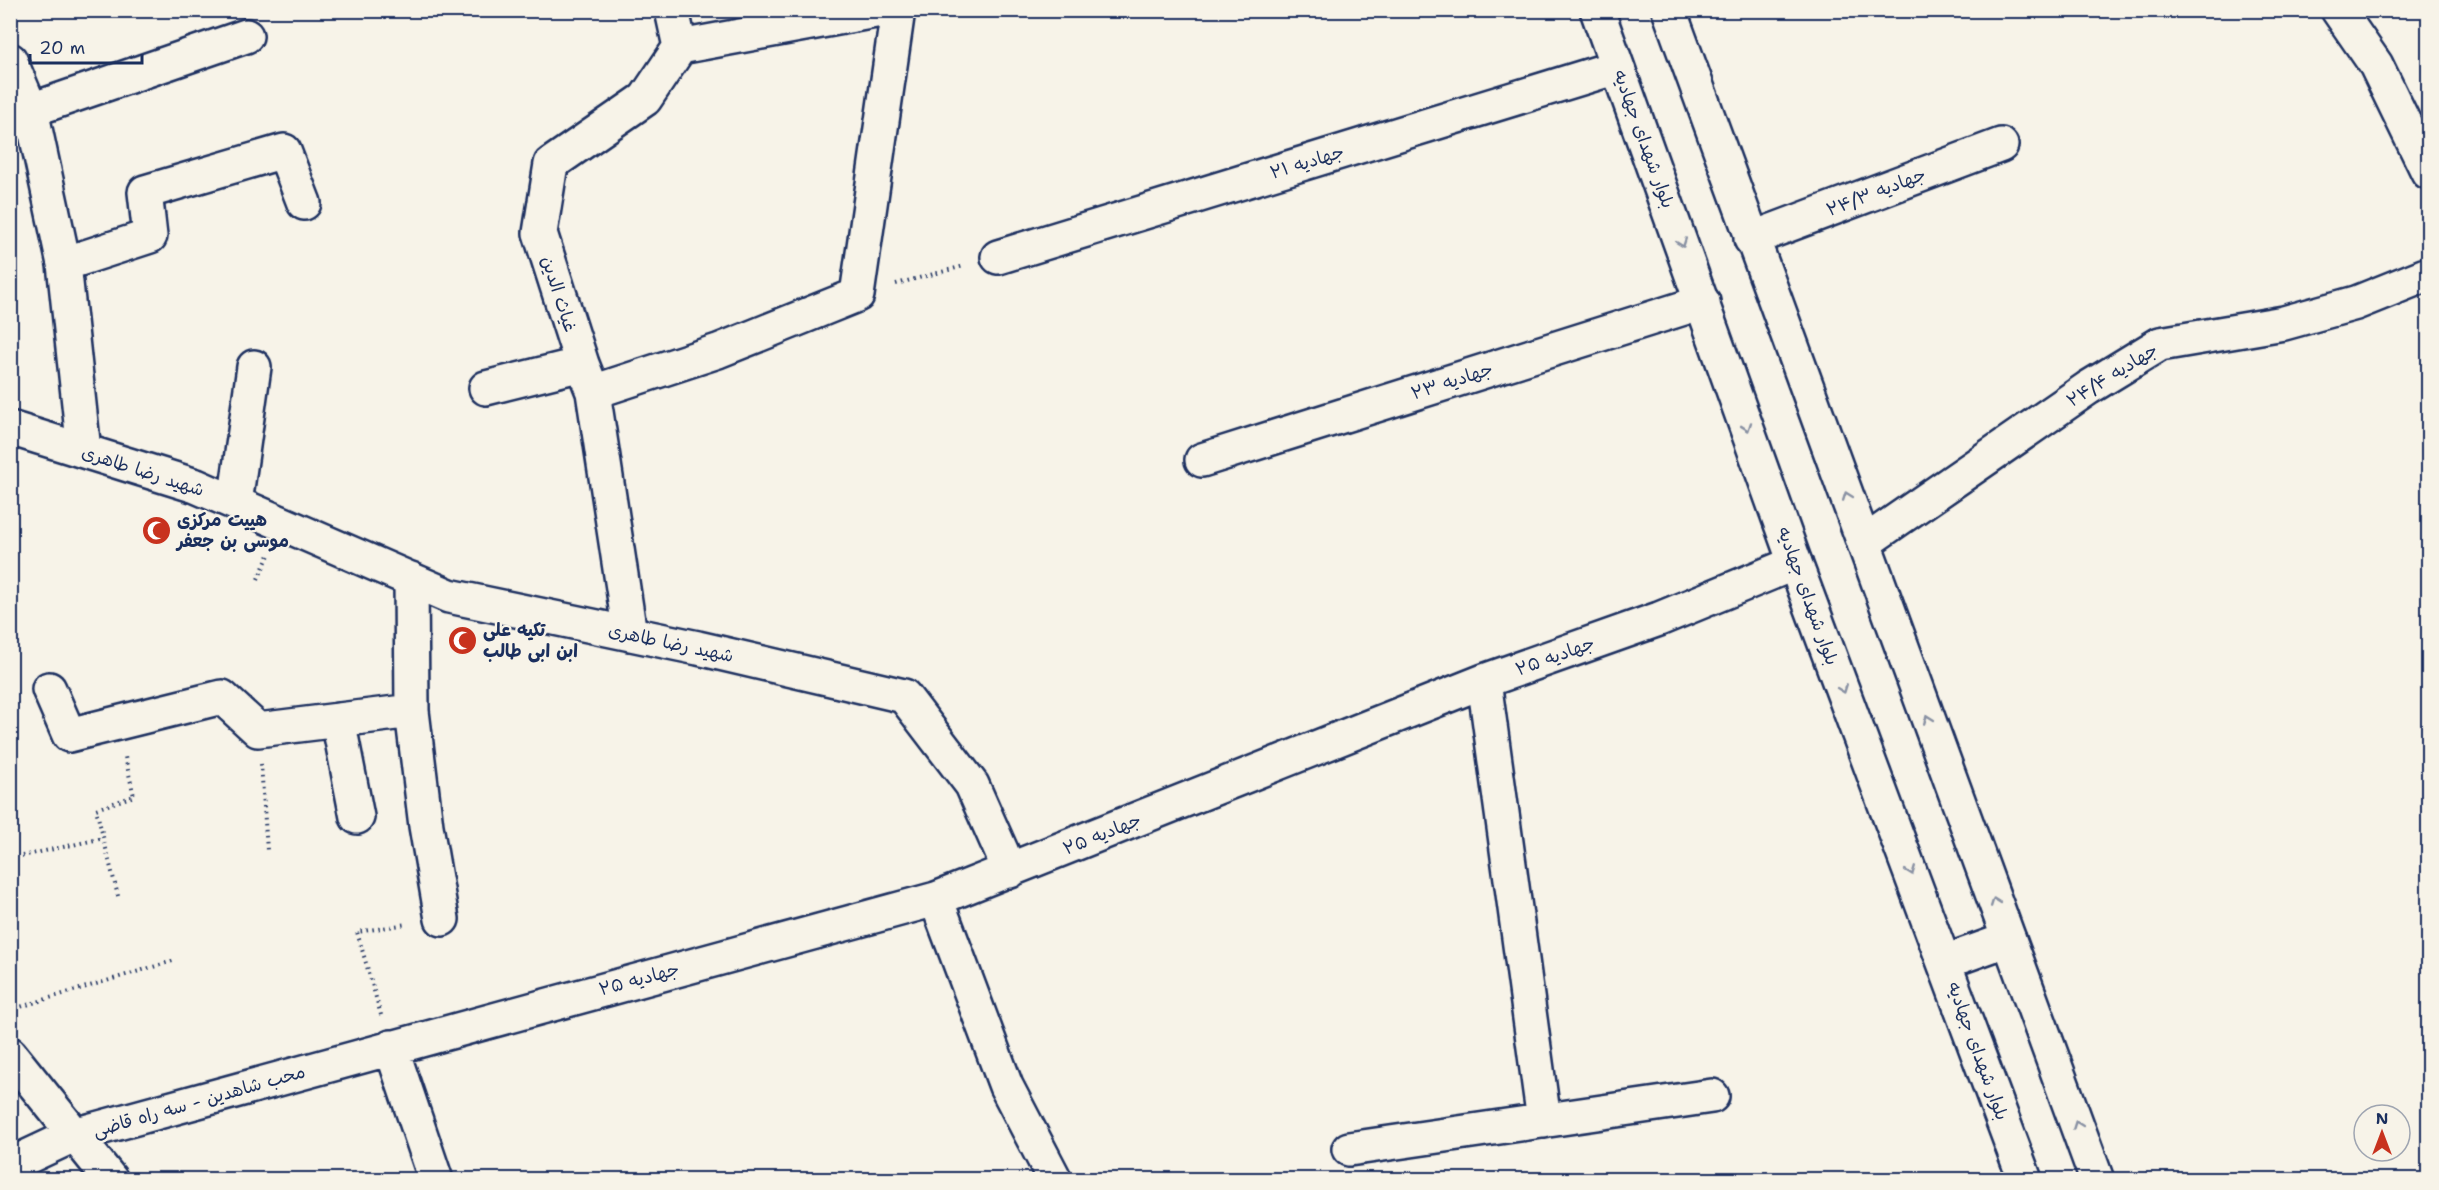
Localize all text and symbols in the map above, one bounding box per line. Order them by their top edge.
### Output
scale bar [30,27,142,65]
text: 20 m [39,36,85,60]
street label: بلوار شهدای جهادیه [1608,66,1680,212]
street label: جهادیه ۲۱ [1267,139,1347,185]
street label: جهادیه ۲۴/۳ [1823,162,1929,222]
one-way arrow [1674,237,1687,248]
street label: غیاث الدین [535,253,583,335]
street label: جهادیه ۲۴/۴ [2062,337,2162,413]
street label: جهادیه ۲۳ [1408,357,1496,405]
one-way arrow [1740,421,1753,432]
street label: شهید رضا طاهری [79,440,207,502]
one-way arrow [1841,492,1854,502]
place label: هییت مرکزی موسی بن جعفر [175,508,289,553]
mosque icon: هییت مرکزی موسی بن جعفر [140,514,172,546]
street label: بلوار شهدای جهادیه [1772,523,1844,669]
place label: تکیه علی ابن ابی طالب [483,618,578,663]
street label: شهید رضا طاهری [606,618,736,668]
mosque icon: تکیه علی ابن ابی طالب [446,624,478,656]
street label: جهادیه ۲۵ [1512,631,1598,681]
one-way arrow [1835,683,1848,694]
one-way arrow [1923,714,1936,725]
street label: جهادیه ۲۵ [1059,807,1145,861]
one-way arrow [1904,865,1917,876]
one-way arrow [1990,897,2003,908]
street label: جهادیه ۲۵ [596,957,682,1001]
street label: بلوار شهدای جهادیه [1942,978,2014,1124]
street label: محب شاهدین - سه راه قاضی [90,1059,308,1143]
north arrow [2352,1103,2412,1163]
text: N [2376,1108,2388,1129]
one-way arrow [2071,1120,2084,1130]

